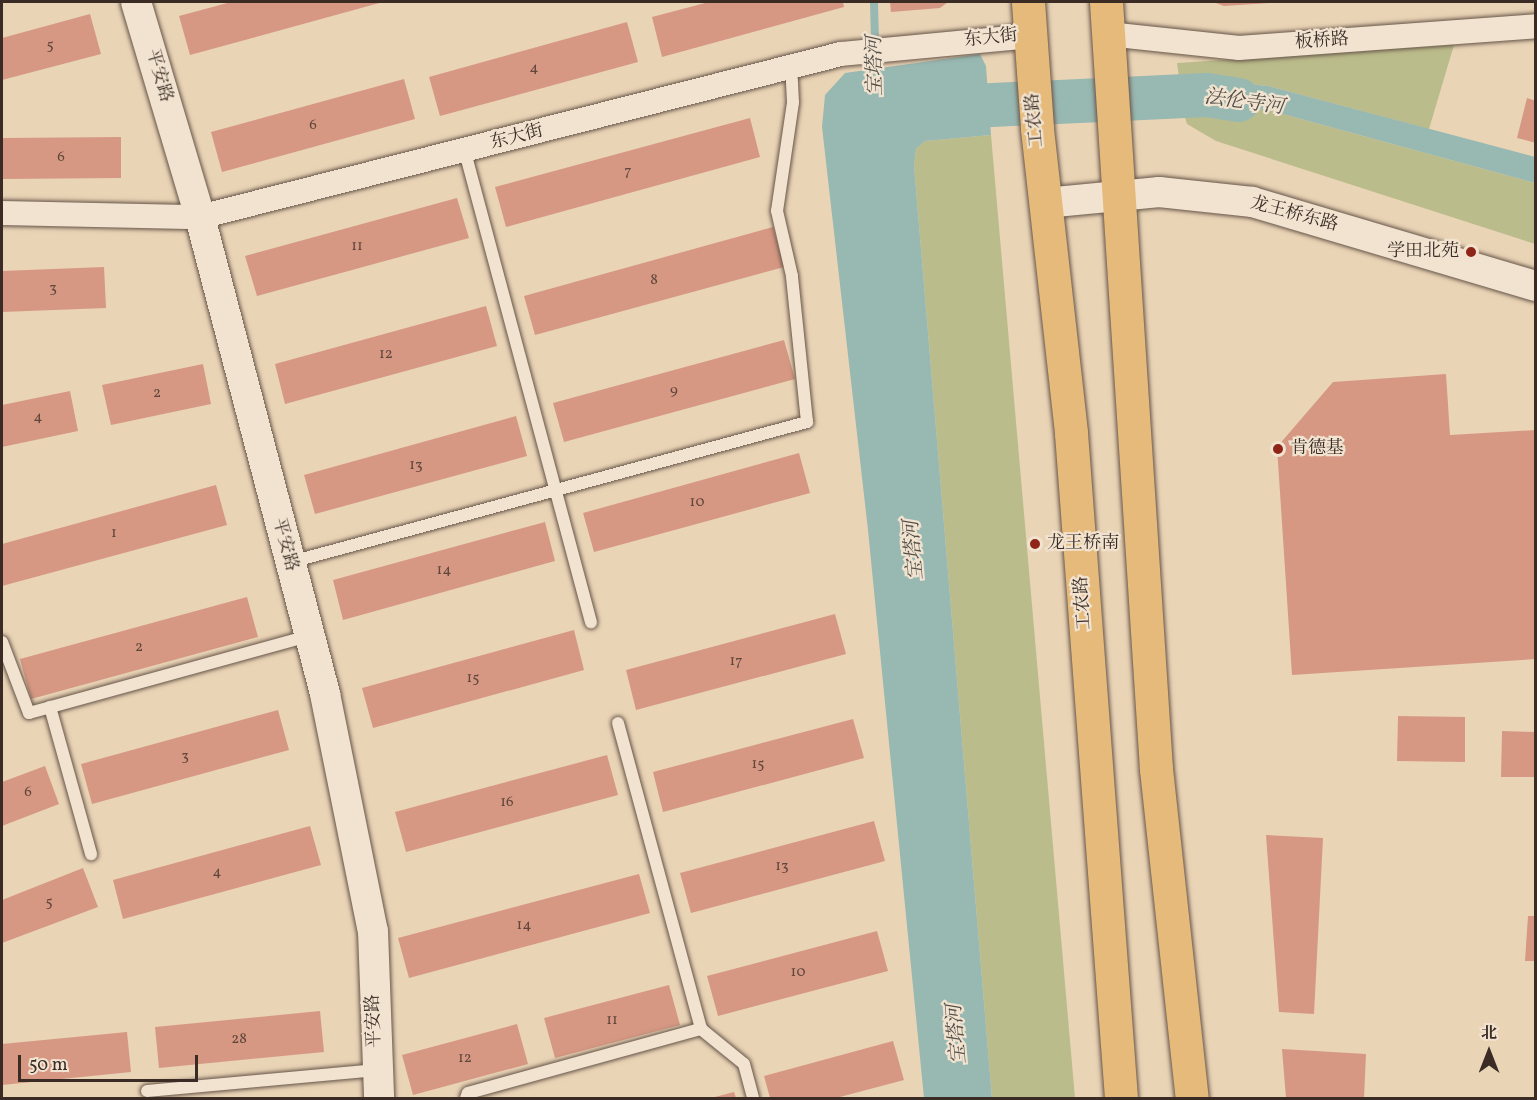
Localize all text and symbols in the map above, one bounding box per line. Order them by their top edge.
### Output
street label: 东大街 [963,25,1019,53]
street label: 板桥路 [1294,29,1350,55]
water label: 宝塔河 [863,36,889,96]
house number: 5 [46,37,54,55]
street label: 平安路 [140,47,176,105]
house number: 4 [530,60,538,78]
water label: 法伦寺河 [1203,86,1285,120]
street label: 工农路 [1023,92,1049,148]
house number: 6 [309,117,317,135]
street label: 东大街 [488,121,546,155]
house number: 6 [57,149,65,167]
house number: 7 [624,163,632,181]
street label: 龙王桥东路 [1248,193,1340,237]
house number: 11 [351,238,363,256]
place label: 学田北苑 [1387,241,1459,263]
marker: 学田北苑 [1464,245,1478,259]
house number: 8 [650,272,658,290]
house number: 3 [49,280,57,298]
house number: 12 [379,346,393,364]
house number: 9 [670,382,678,400]
house number: 2 [153,385,161,403]
house number: 4 [34,409,42,427]
place label: 肯德基 [1290,438,1344,460]
marker: 肯德基 [1271,442,1285,456]
house number: 13 [409,457,423,475]
house number: 10 [690,494,704,512]
street label: 平安路 [267,516,301,574]
water label: 宝塔河 [900,519,930,581]
house number: 1 [111,525,117,543]
place label: 龙王桥南 [1047,533,1119,555]
marker: 龙王桥南 [1028,537,1042,551]
house number: 14 [437,562,451,580]
street label: 工农路 [1071,575,1097,631]
house number: 2 [135,639,143,657]
house number: 17 [729,653,743,671]
house number: 15 [466,670,480,688]
house number: 3 [181,748,189,766]
house number: 15 [751,756,765,774]
house number: 6 [24,784,32,802]
house number: 16 [500,794,514,812]
house number: 13 [775,858,789,876]
house number: 4 [213,864,221,882]
house number: 5 [45,894,53,912]
house number: 14 [517,917,531,935]
house number: 10 [791,964,805,982]
street label: 平安路 [363,994,387,1048]
water label: 宝塔河 [943,1003,973,1065]
house number: 11 [606,1012,618,1030]
north arrow [1459,1022,1519,1082]
text: 北 [1481,1023,1497,1045]
house number: 28 [231,1031,247,1049]
scale bar [21,1043,201,1081]
house number: 12 [458,1050,472,1068]
text: 50 m [29,1053,68,1078]

